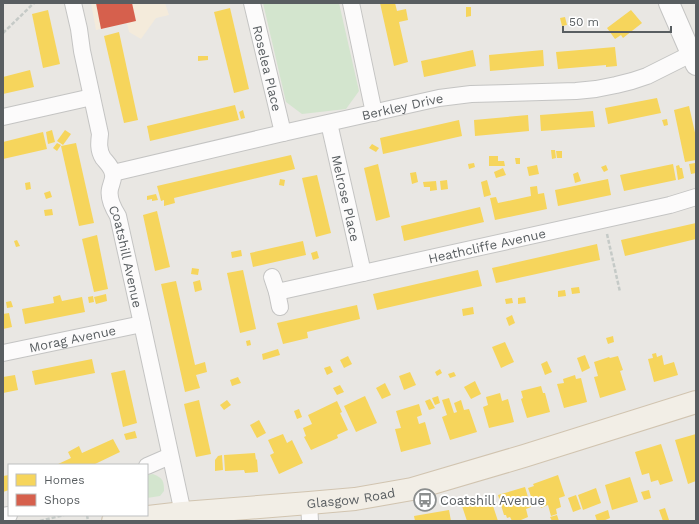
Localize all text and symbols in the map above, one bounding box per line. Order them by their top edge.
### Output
scale bar [563,8,671,34]
text: 50 m [569,15,599,29]
street label: Roselea Place [250,24,285,113]
street label: Berkley Drive [360,91,444,123]
street label: Melrose Place [328,153,363,243]
street label: Coatshill Avenue [105,203,145,309]
street label: Heathcliffe Avenue [427,226,547,266]
street label: Morag Avenue [28,323,117,355]
legend [8,464,148,516]
text: Homes [44,473,85,487]
street label: Glasgow Road [306,485,396,511]
bus stop icon: Coatshill Avenue [412,487,438,513]
text: Shops [44,493,80,507]
place label: Coatshill Avenue [440,493,545,508]

